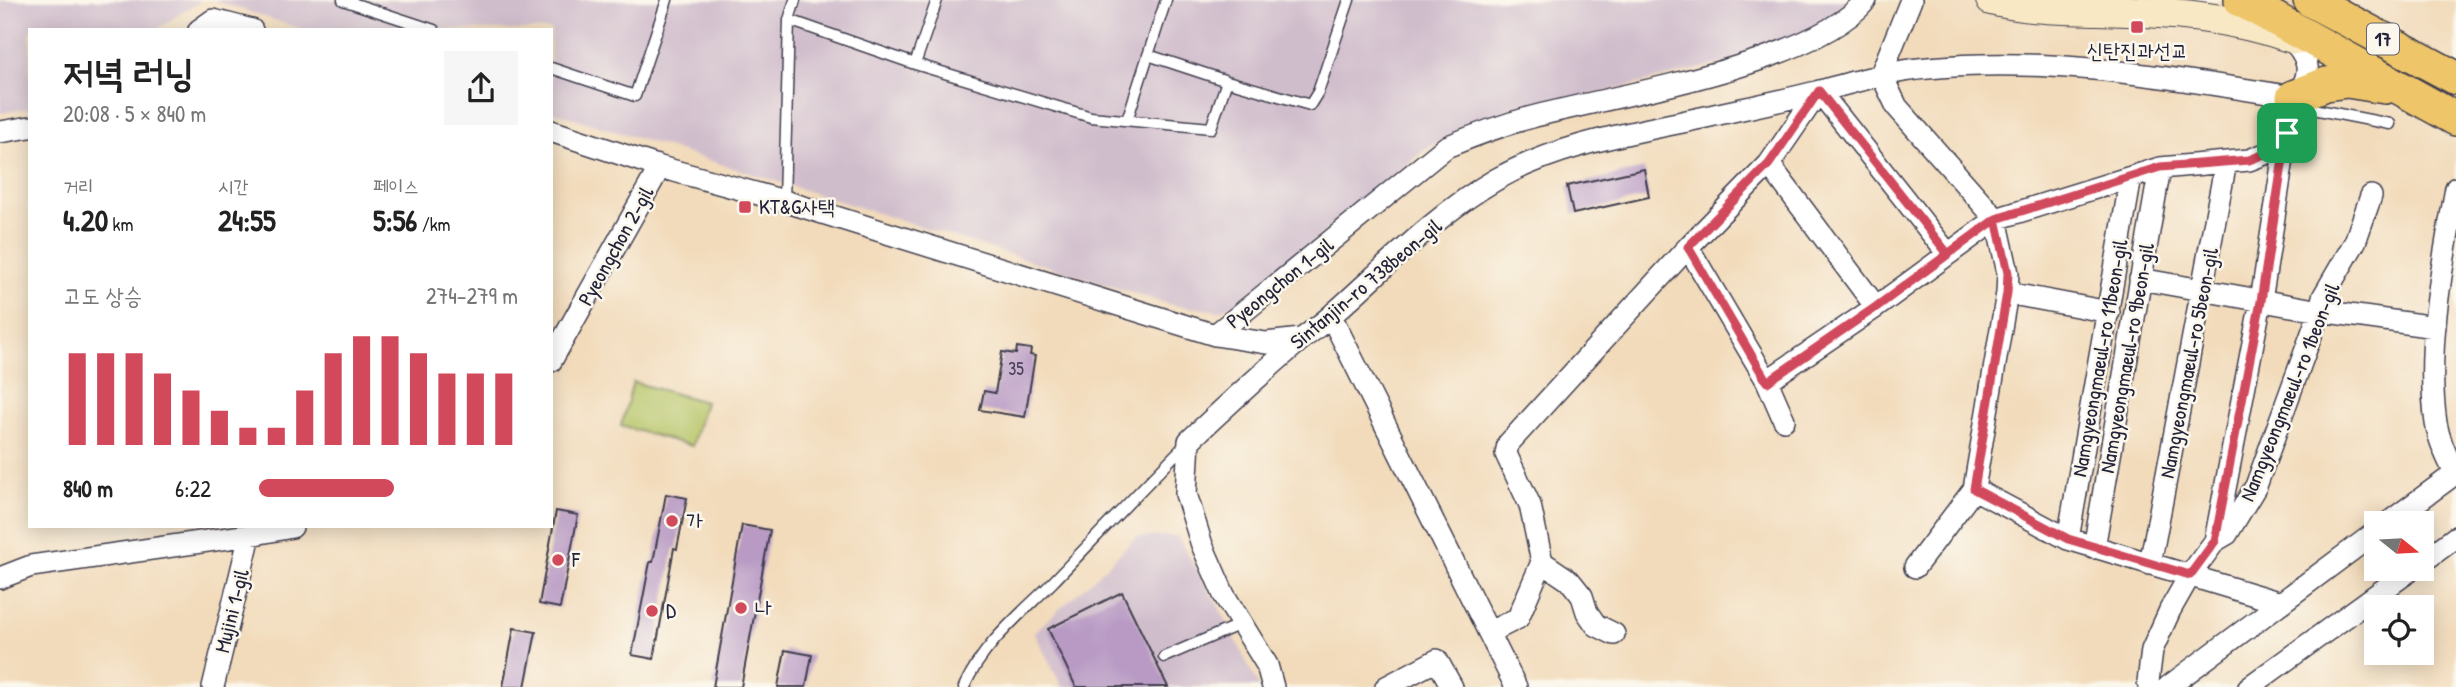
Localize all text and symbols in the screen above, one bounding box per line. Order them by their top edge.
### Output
marker: 신탄진과선교 [2129,19,2145,35]
road number: 17 [2367,23,2399,54]
place label: 신탄진과선교 [2086,36,2188,65]
text: 저녁 러닝 [63,46,194,98]
button: share [444,51,518,125]
text: 20:08 · 5 × 840 m [63,98,206,129]
pin [2257,103,2317,163]
icon: arrive [2268,114,2306,152]
text: 거리 [63,173,94,199]
text: 시간 [218,173,249,199]
text: 페이스 [373,173,419,199]
street label: Pyeongchon 2-gil [571,180,661,311]
place label: KT&G사택 [759,192,835,221]
marker: KT&G사택 [737,199,753,215]
text: 4.20 [63,200,108,240]
text: 24:55 [218,200,276,240]
text: 5:56 [373,200,417,240]
text: km [108,211,133,237]
text: /km [417,211,451,237]
street label: Sintanjin-ro 738beon-gil [1284,211,1448,356]
street label: Pyeongchon 1-gil [1220,230,1340,335]
street label: Namgyeongmaeul-ro 11beon-gil [2064,237,2135,479]
street label: Namgyeongmaeul-ro 9beon-gil [2092,240,2161,475]
street label: Namgyeongmaeul-ro 5beon-gil [2152,245,2225,481]
street label: Namgyeongmaeul-ro 1beon-gil [2232,278,2347,505]
text: 고도 상승 [63,280,142,311]
text: 274–279 m [426,280,518,311]
house number: 35 [1008,356,1024,381]
text: 840 m [63,473,113,504]
text: 6:22 [175,473,211,504]
place label: 가 [686,506,703,535]
north arrow [2364,511,2434,581]
map controls [2364,511,2434,665]
marker: 가 [664,513,680,529]
place label: F [571,545,581,574]
marker: F [550,552,566,568]
street label: Mujini 1-gil [207,566,256,656]
place label: 나 [755,593,772,622]
button: locate [2364,595,2434,665]
place label: D [666,596,676,625]
marker: 나 [733,600,749,616]
marker: D [644,603,660,619]

